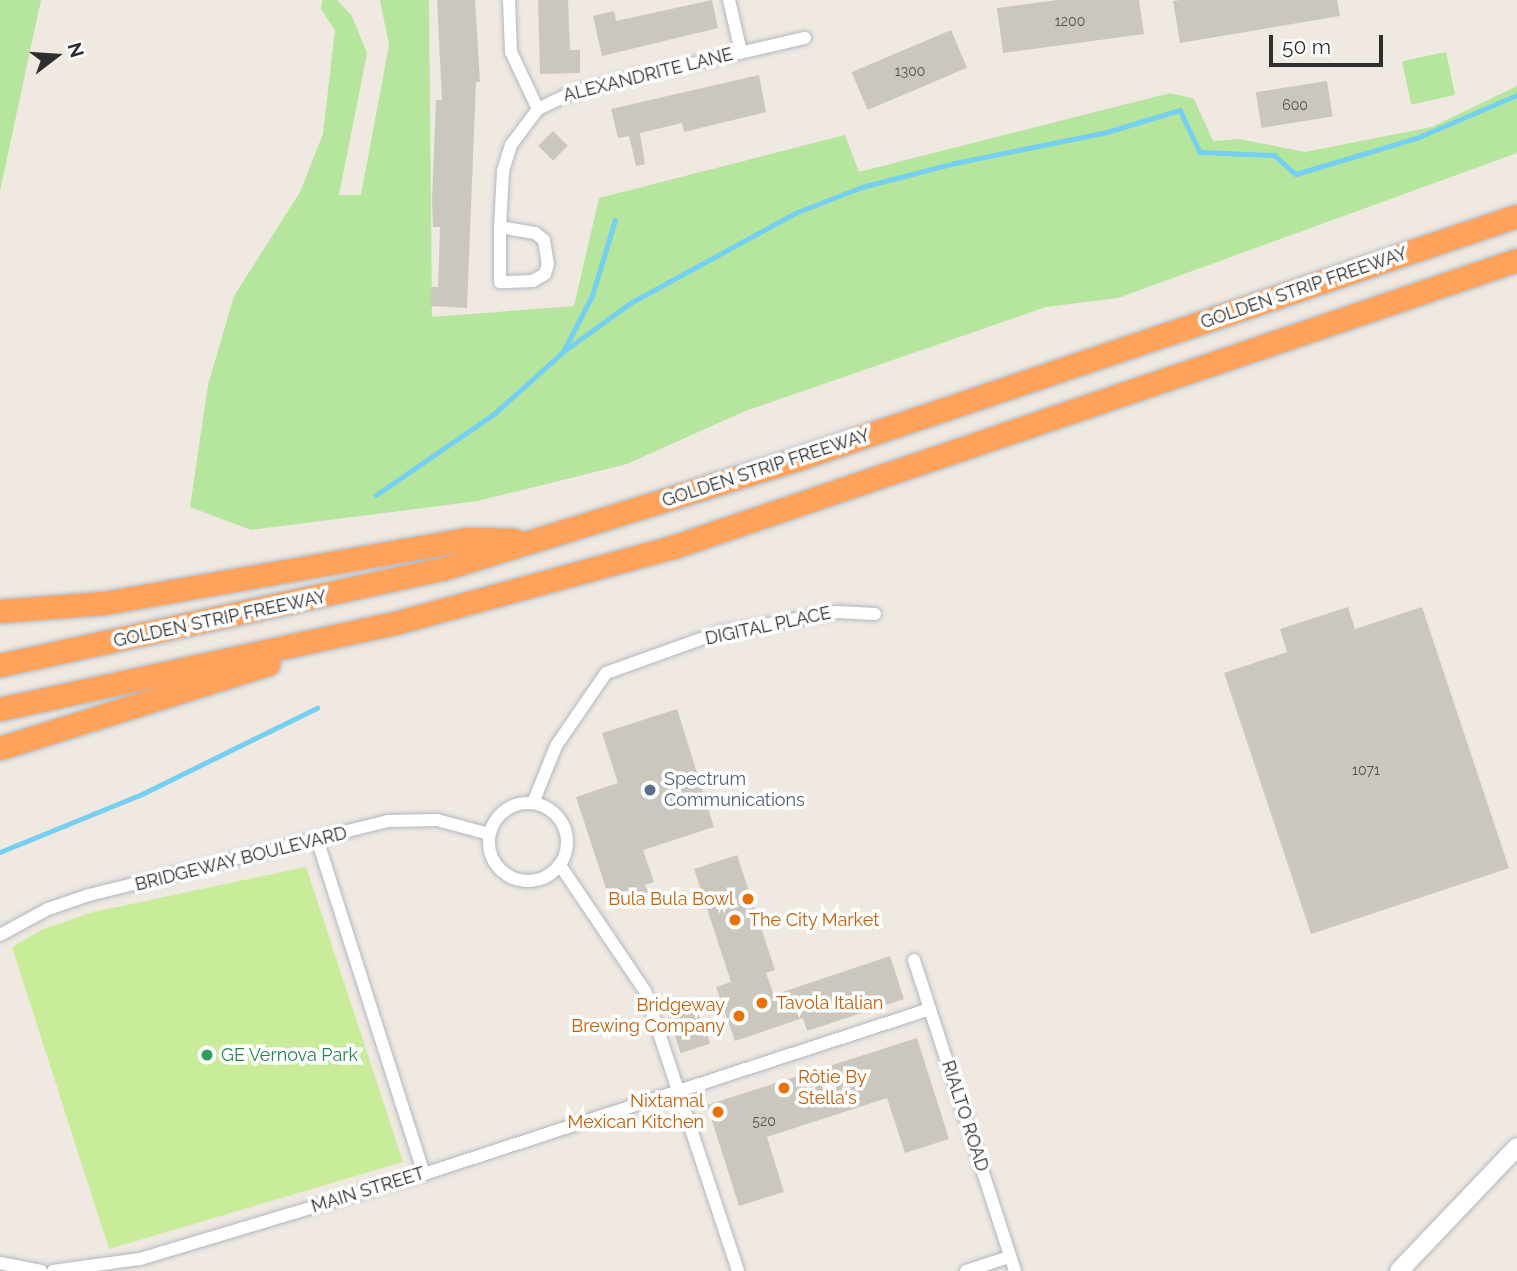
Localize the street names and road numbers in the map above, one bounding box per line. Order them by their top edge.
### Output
street label: ALEXANDRITE LANE [561,43,735,107]
street label: GOLDEN STRIP FREEWAY [1198,242,1410,334]
street label: GOLDEN STRIP FREEWAY [659,424,873,512]
street label: GOLDEN STRIP FREEWAY [111,586,329,652]
street label: DIGITAL PLACE [703,602,833,650]
street label: BRIDGEWAY BOULEVARD [133,822,349,896]
street label: RIALTO ROAD [937,1058,993,1174]
street label: MAIN STREET [309,1163,427,1217]

